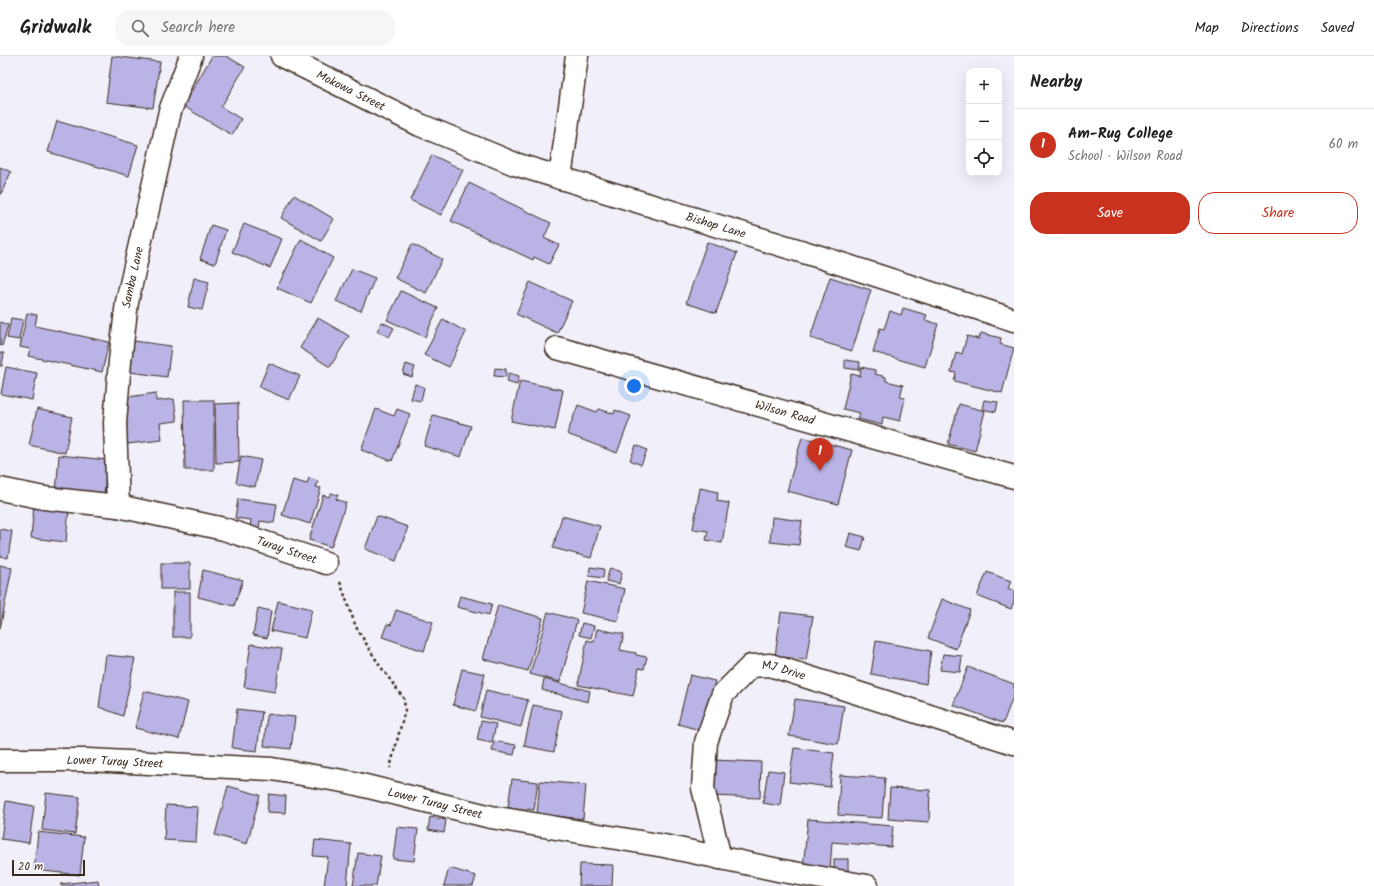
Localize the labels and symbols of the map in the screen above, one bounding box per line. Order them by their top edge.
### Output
street label: Mokowa Street [313,65,389,116]
street label: Bishop Lane [683,207,749,244]
street label: Samba Lane [117,244,149,309]
your location [624,376,644,396]
street label: Wilson Road [753,395,818,430]
pin: 1 [807,438,833,471]
street label: Turay Street [254,531,320,569]
street label: MJ Drive [761,655,809,685]
street label: Lower Turay Street [66,750,164,773]
street label: Lower Turay Street [386,782,485,824]
scale bar [12,858,85,877]

